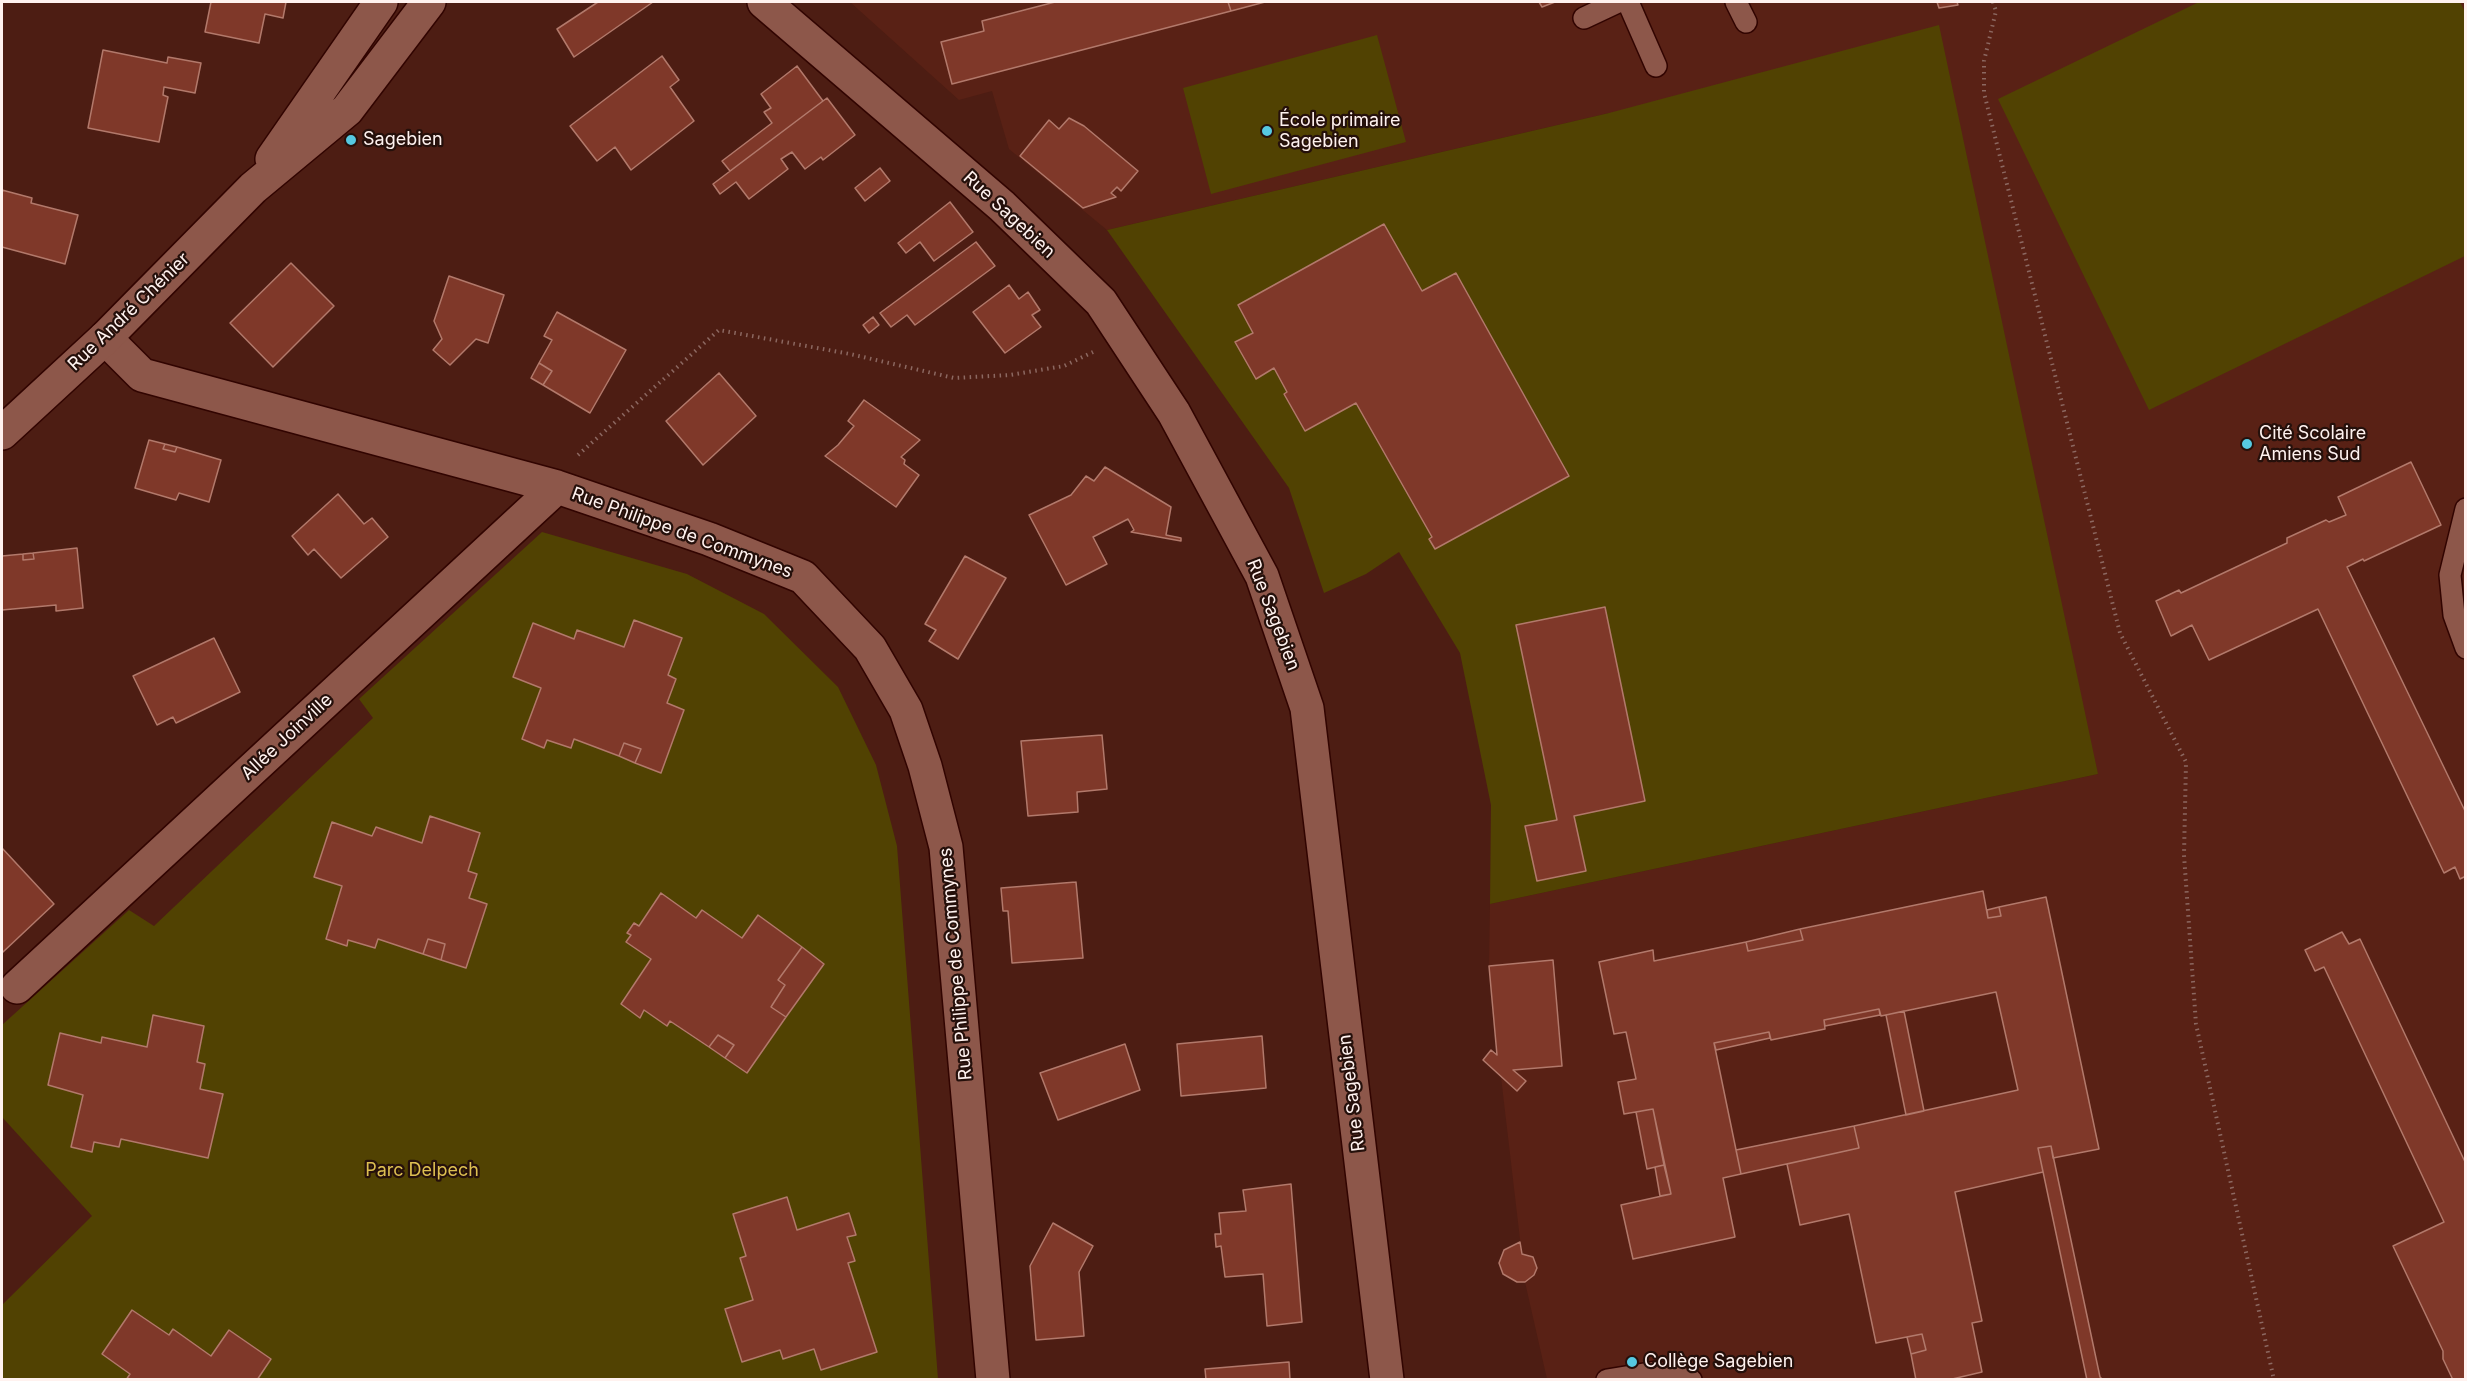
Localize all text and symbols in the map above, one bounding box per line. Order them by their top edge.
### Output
place label: École primaire Sagebien [1279,110,1400,152]
marker: École primaire Sagebien [1260,124,1274,138]
place label: Sagebien [363,129,443,151]
marker: Sagebien [344,133,358,147]
street label: Rue Sagebien [959,167,1059,263]
street label: Rue André Chénier [64,249,194,375]
place label: Cité Scolaire Amiens Sud [2259,423,2366,466]
marker: Cité Scolaire Amiens Sud [2240,437,2254,451]
street label: Rue Philippe de Commynes [569,483,795,583]
street label: Rue Sagebien [1242,556,1304,674]
street label: Allée Joinville [237,689,337,785]
street label: Rue Philippe de Commynes [935,847,977,1081]
street label: Rue Sagebien [1334,1033,1370,1153]
park label: Parc Delpech [365,1160,479,1182]
place label: Collège Sagebien [1644,1351,1793,1373]
marker: Collège Sagebien [1625,1355,1639,1369]

